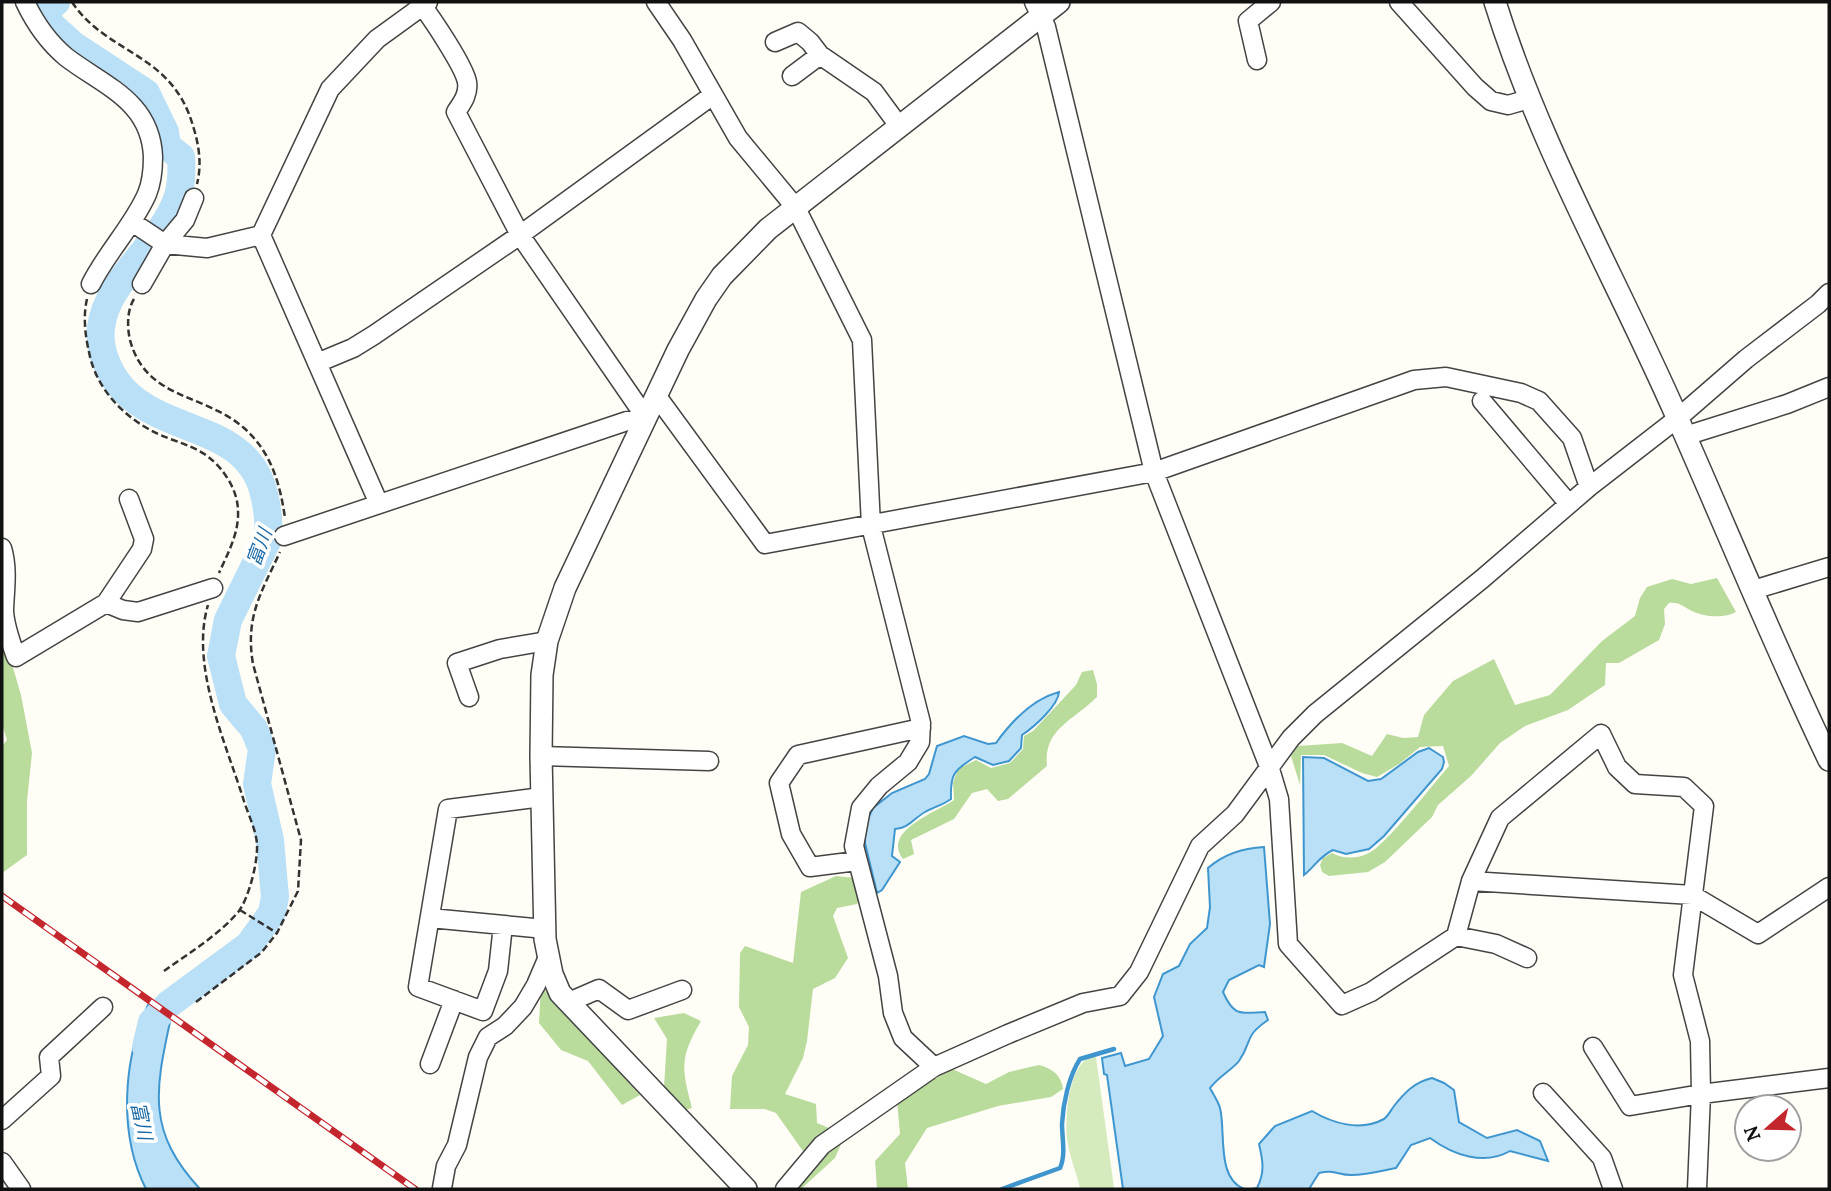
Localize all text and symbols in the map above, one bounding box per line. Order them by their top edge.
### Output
water label: 富川 [241,523,277,569]
north arrow [1733,1093,1803,1163]
water label: 富川 [126,1100,158,1144]
text: N [1738,1123,1766,1145]

